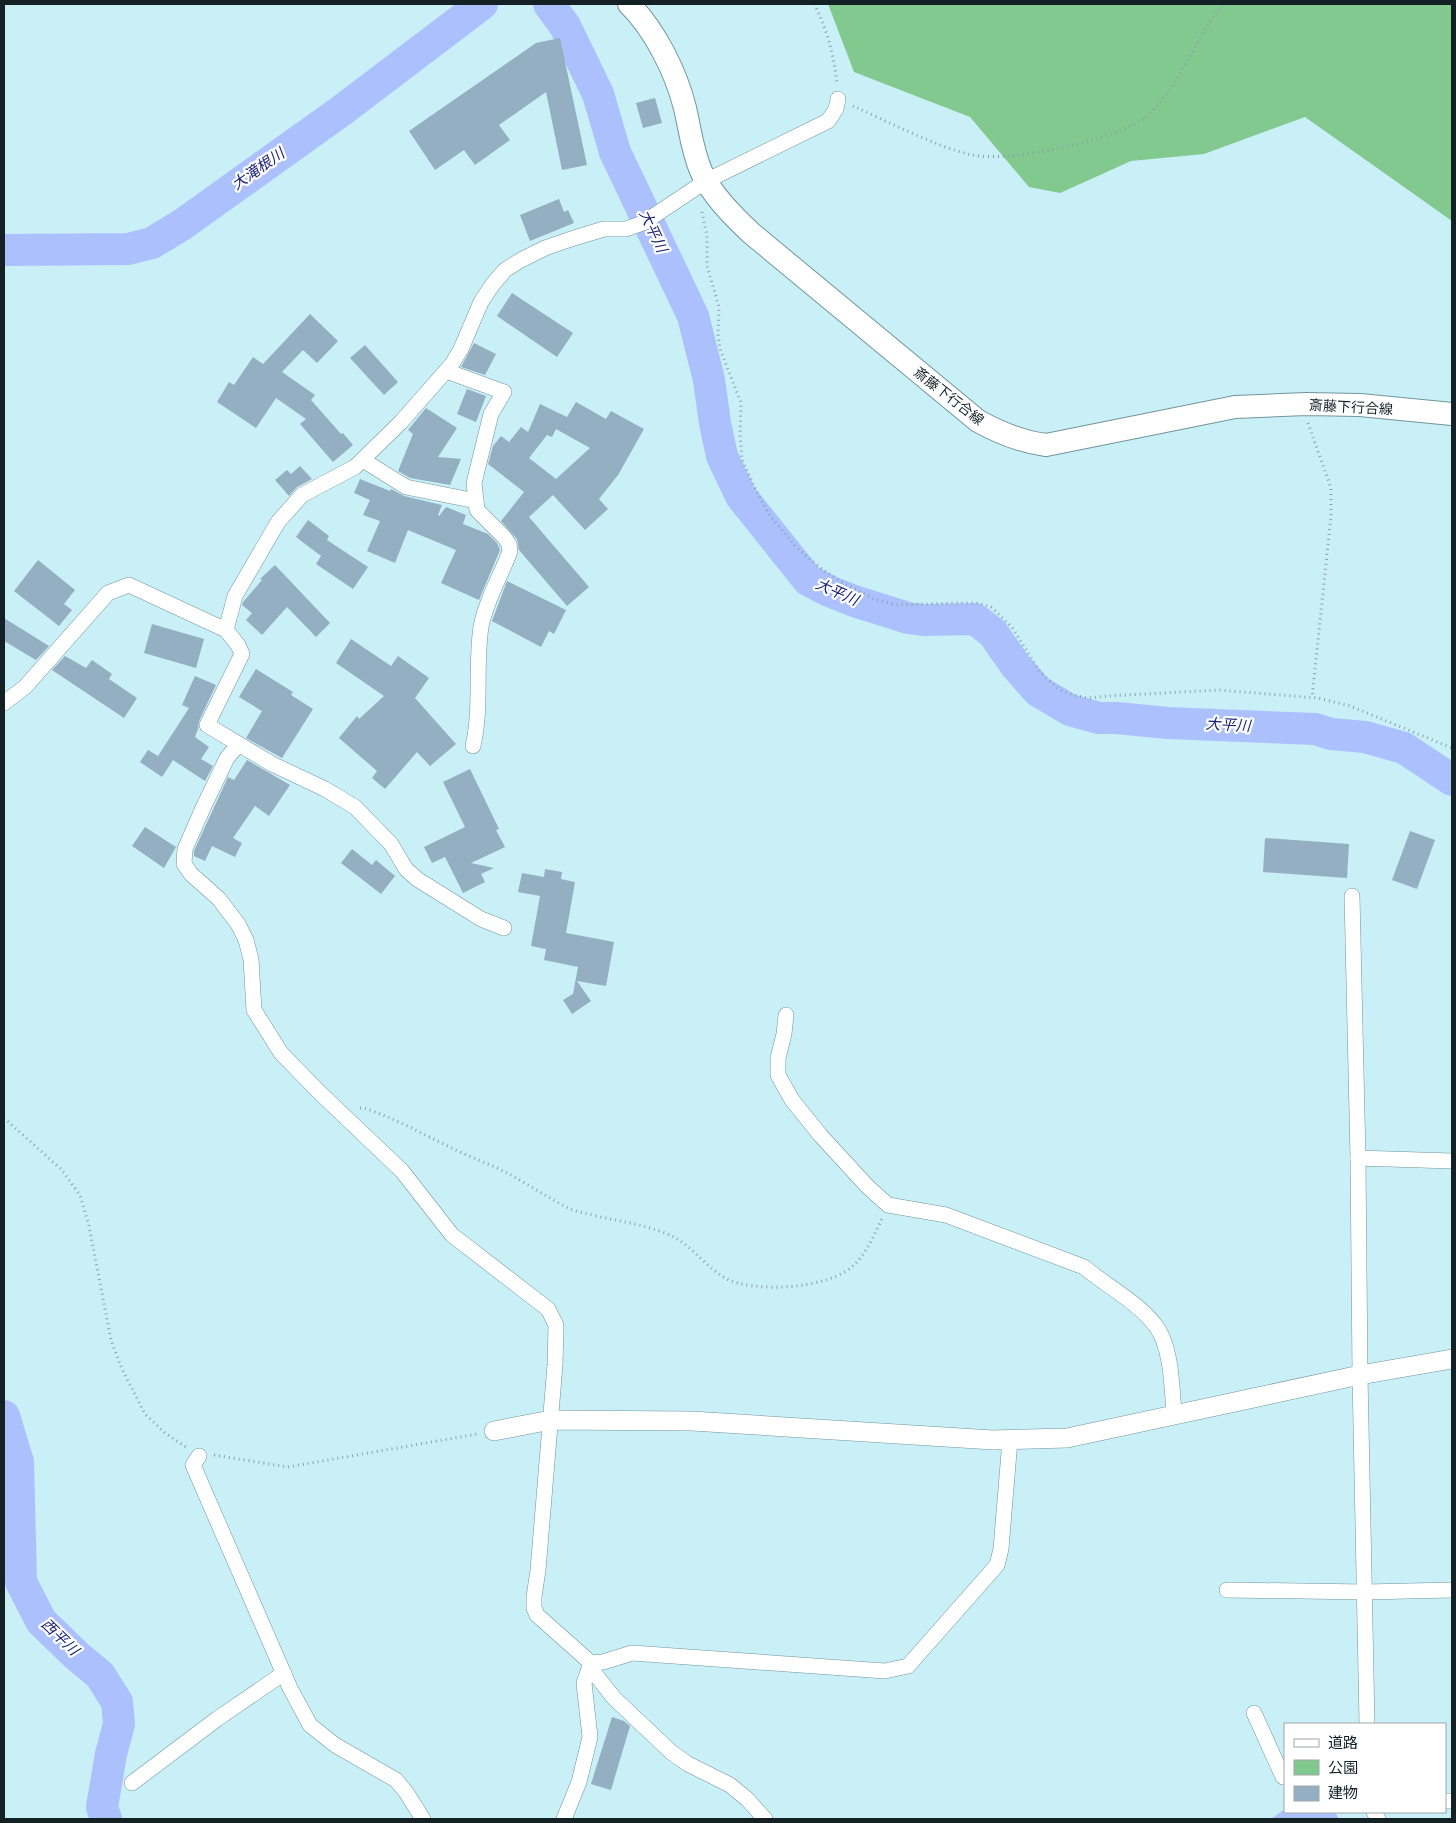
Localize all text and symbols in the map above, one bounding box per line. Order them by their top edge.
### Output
water label: 大滝根川 [228,142,289,194]
water label: 大平川 [635,206,672,257]
street label: 斎藤下行合線 [910,363,988,429]
street label: 斎藤下行合線 [1309,396,1393,418]
water label: 大平川 [813,574,863,610]
water label: 大平川 [1205,714,1253,735]
water label: 西平川 [38,1614,85,1660]
legend [1284,1723,1446,1813]
text: 道路 [1328,1733,1358,1752]
text: 公園 [1328,1758,1358,1777]
text: 建物 [1328,1783,1358,1802]

